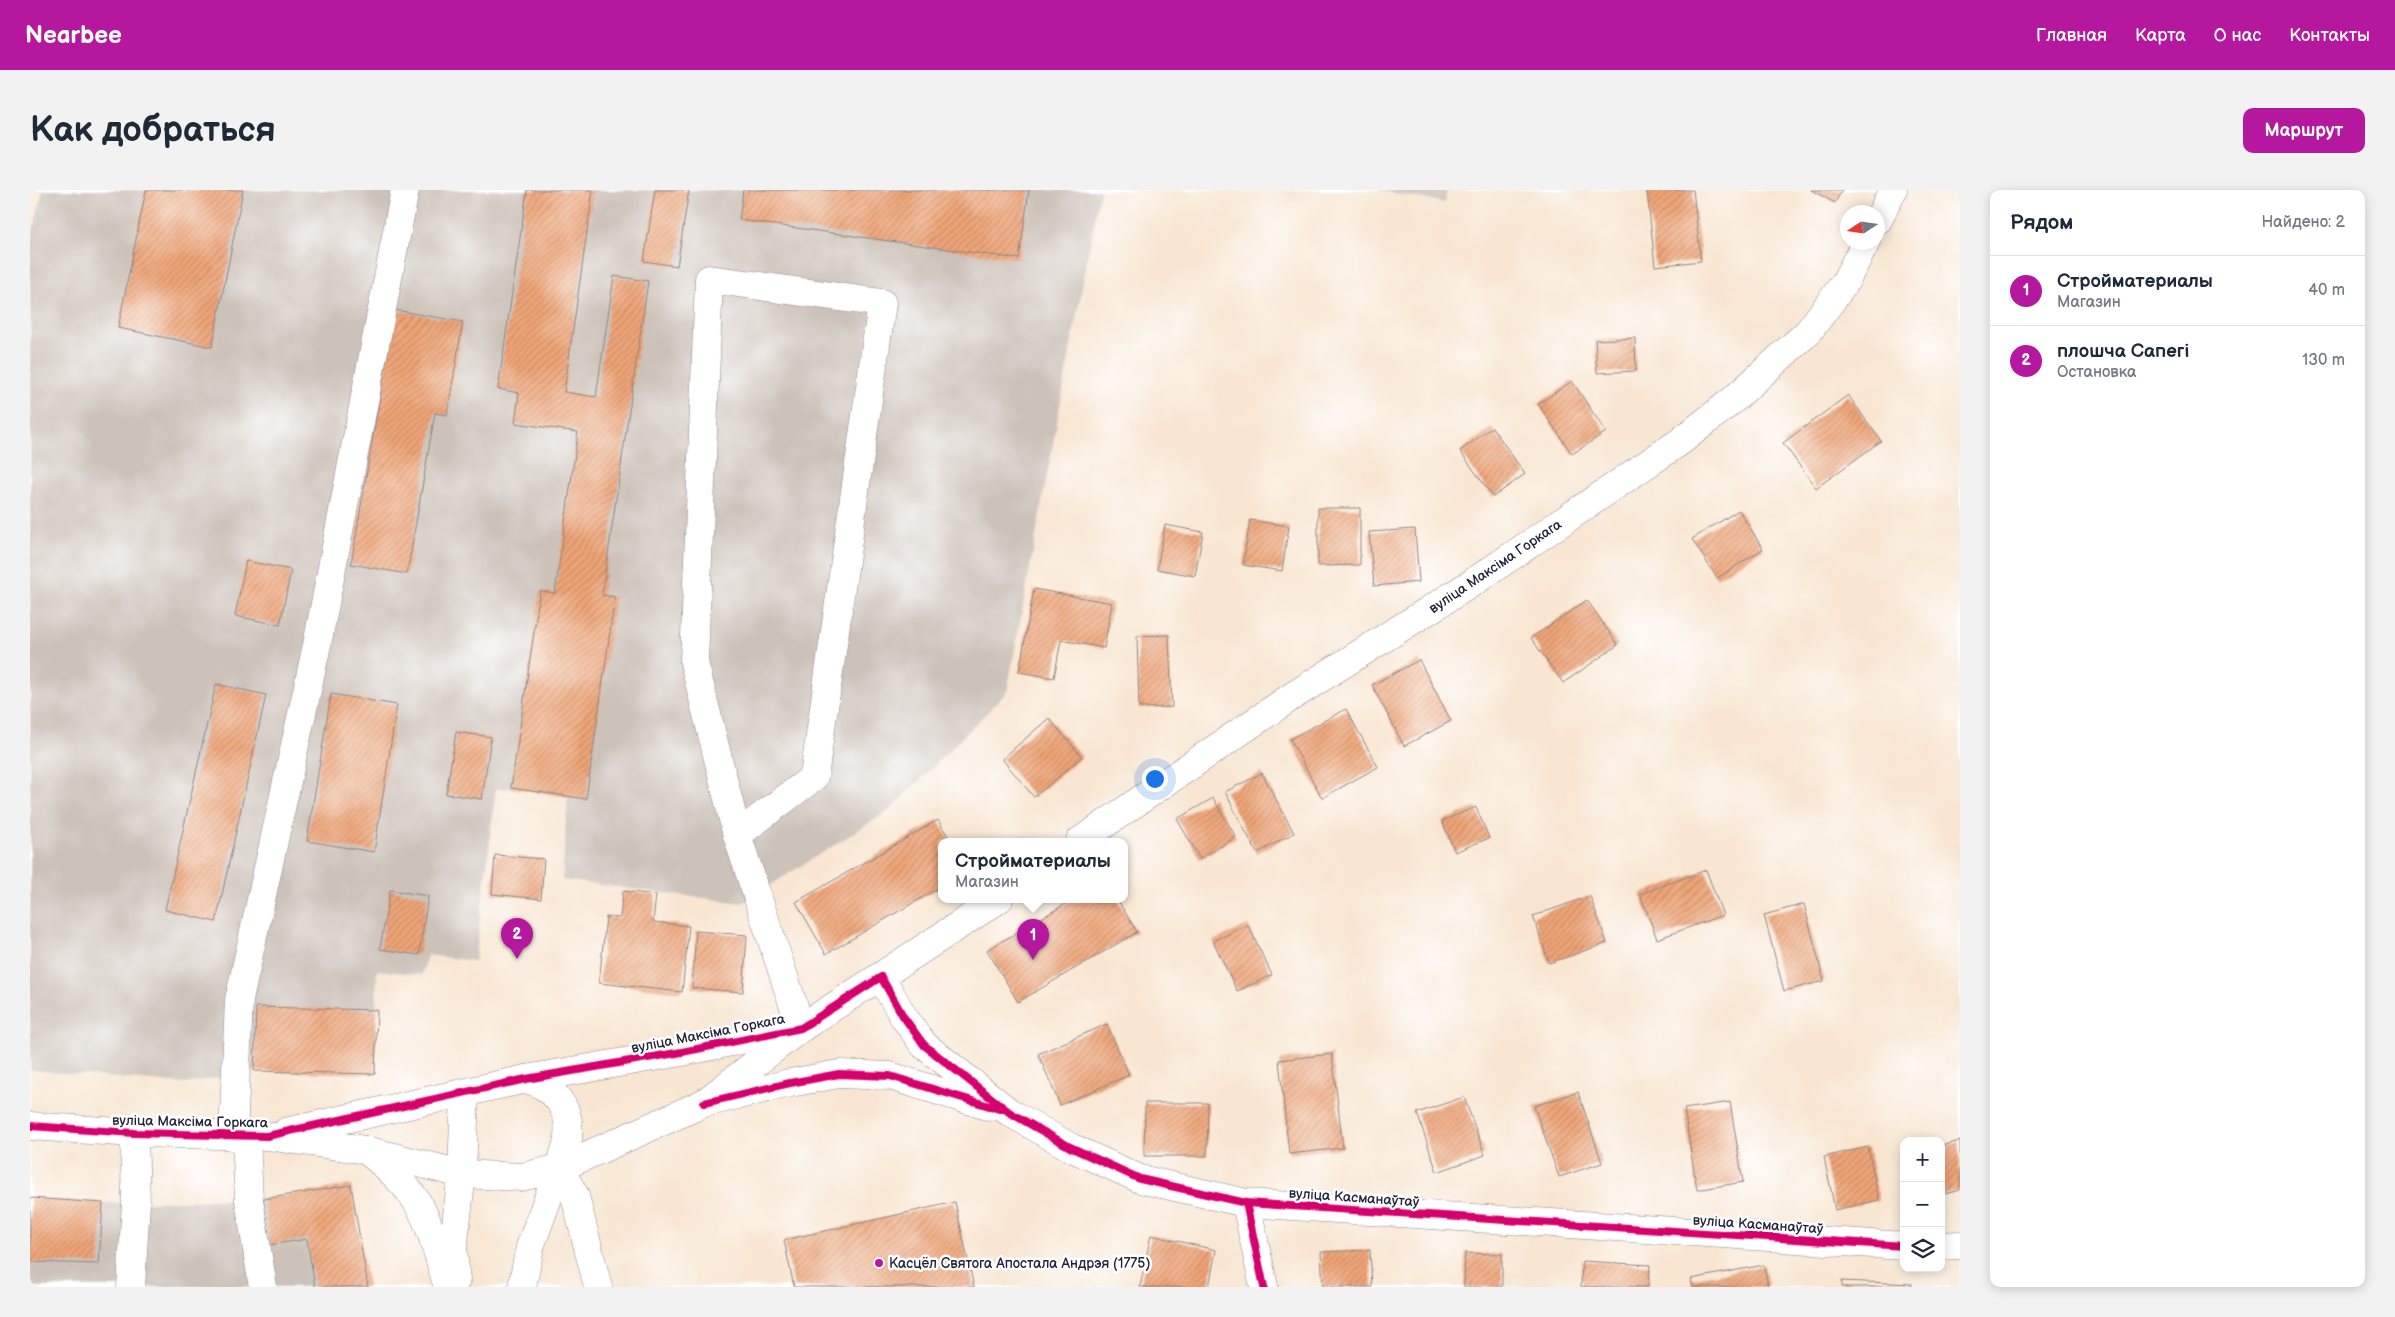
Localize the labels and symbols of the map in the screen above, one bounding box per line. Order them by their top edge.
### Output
north arrow [1840,205,1885,250]
street label: вуліца Максіма Горкага [1426,515,1565,617]
your location [1142,766,1168,792]
pin: 2 [501,918,533,959]
pin: 1 [1017,919,1049,960]
street label: вуліца Максіма Горкага [630,1010,787,1057]
street label: вуліца Максіма Горкага [112,1112,269,1131]
street label: вуліца Касманаўтаў [1288,1184,1420,1211]
street label: вуліца Касманаўтаў [1692,1211,1824,1238]
place label: Касцёл Святога Апостала Андрэя (1775) [889,1255,1150,1272]
marker: Касцёл Святога Апостала Андрэя (1775) [873,1257,885,1269]

